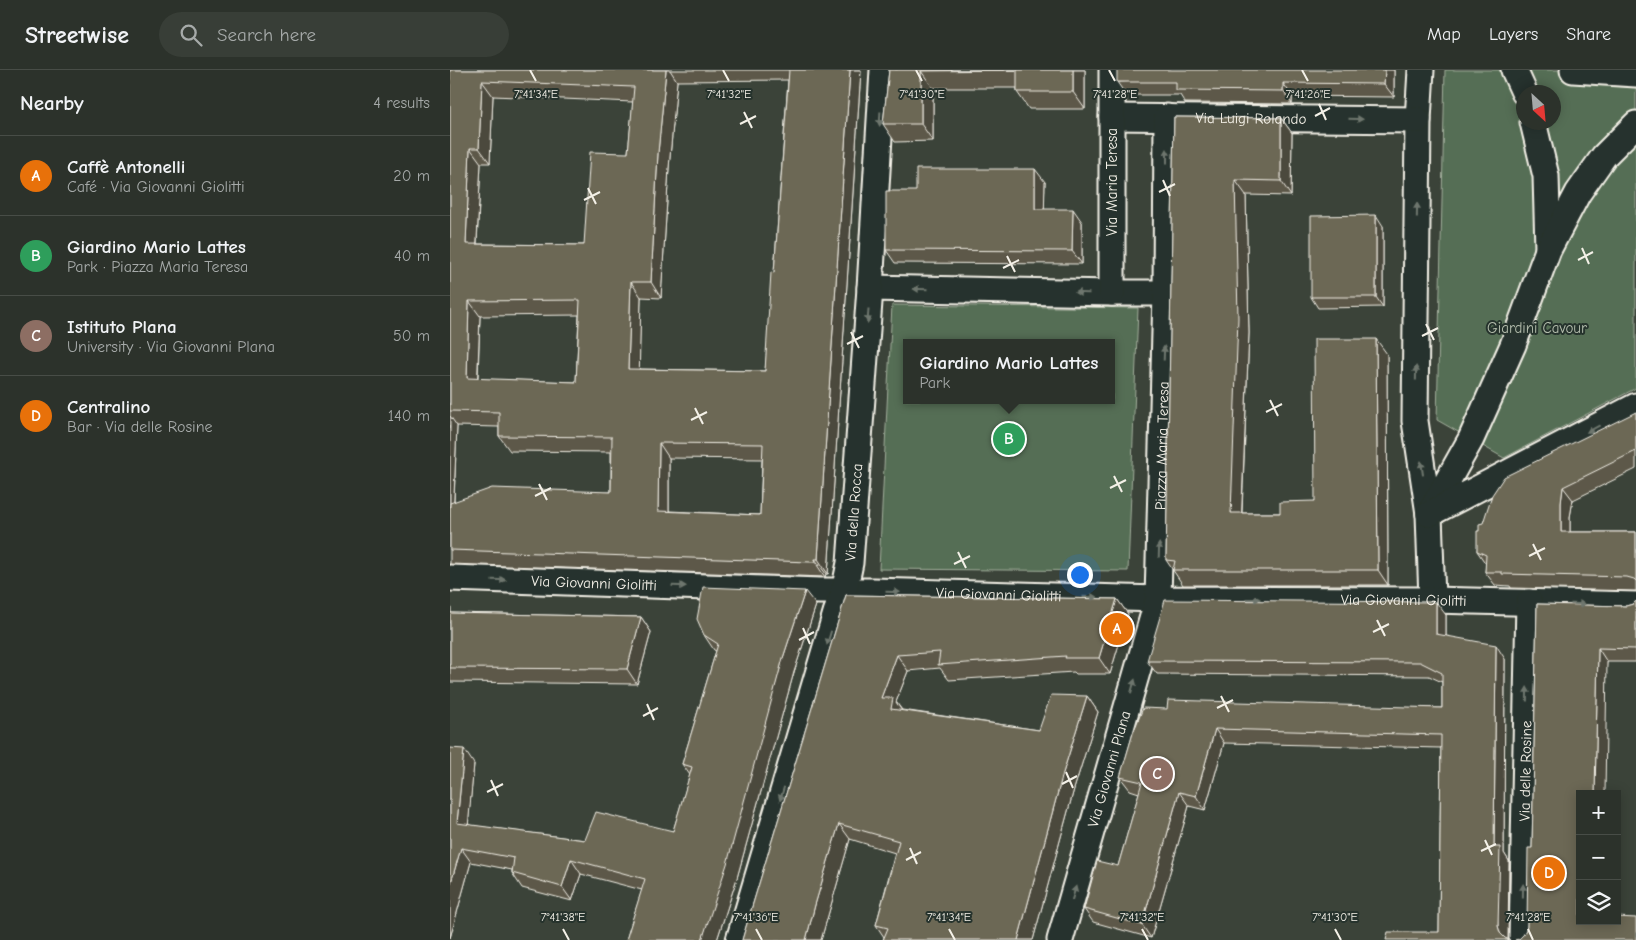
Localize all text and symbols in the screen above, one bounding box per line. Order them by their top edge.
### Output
search box [159,12,509,57]
text: Streetwise [25,21,129,49]
icon: search [177,21,205,49]
text: Search here [217,24,316,46]
text: Map [1427,24,1461,45]
text: Layers [1489,24,1538,45]
text: Share [1566,24,1611,45]
north arrow [1516,85,1561,130]
text: 7°41'34"E [514,87,558,101]
text: 7°41'32"E [707,87,751,101]
text: 7°41'30"E [899,87,945,101]
text: 7°41'28"E [1093,87,1137,101]
text: 7°41'26"E [1286,87,1330,101]
text: Nearby [20,91,84,115]
text: 4 results [373,94,430,112]
street label: Via Luigi Rolando [1195,109,1307,128]
one-way arrow [875,111,883,127]
one-way arrow [1348,115,1364,123]
street label: Via Maria Teresa [1103,128,1121,236]
one-way arrow [1163,147,1171,163]
text: Caffè Antonelli [67,156,185,178]
text: A [32,167,40,185]
text: 20 m [393,167,430,185]
text: Café · Via Giovanni Giolitti [67,178,245,196]
one-way arrow [1414,202,1422,218]
text: Giardino Mario Lattes [67,236,246,258]
text: B [31,247,41,265]
text: 40 m [394,247,430,265]
text: Park · Piazza Maria Teresa [67,258,248,276]
one-way arrow [911,284,927,292]
one-way arrow [1074,288,1090,296]
one-way arrow [864,308,872,324]
text: Istituto Plana [67,316,177,338]
park label: Giardini Cavour [1487,319,1587,337]
text: C [31,327,41,345]
text: 50 m [393,327,430,345]
text: University · Via Giovanni Plana [67,338,275,356]
popup [903,339,1115,404]
one-way arrow [1160,345,1168,361]
text: Giardino Mario Lattes [920,352,1098,374]
one-way arrow [1412,364,1420,380]
text: Park [920,374,950,392]
street label: Piazza Maria Teresa [1151,381,1173,510]
text: Centralino [67,396,150,418]
text: D [31,407,41,425]
text: 140 m [388,407,430,425]
text: Bar · Via delle Rosine [67,418,213,436]
pin: B [993,420,1025,458]
one-way arrow [1586,425,1600,433]
one-way arrow [1418,459,1426,475]
street label: Via della Rocca [841,463,866,562]
one-way arrow [1155,542,1163,558]
your location [1067,562,1093,588]
street label: Via Giovanni Giolitti [531,572,657,594]
one-way arrow [491,576,507,584]
one-way arrow [671,583,687,591]
street label: Via Giovanni Giolitti [936,584,1062,605]
one-way arrow [885,588,901,596]
street label: Via Giovanni Giolitti [1341,591,1467,610]
one-way arrow [1083,594,1099,602]
one-way arrow [1245,595,1261,603]
one-way arrow [1570,600,1586,608]
pin: A [1101,610,1133,648]
one-way arrow [824,631,832,646]
one-way arrow [1129,679,1137,694]
one-way arrow [1523,686,1531,702]
street label: Via Giovanni Plana [1084,709,1134,829]
street label: Via delle Rosine [1515,720,1536,822]
pin: C [1141,755,1173,793]
one-way arrow [778,786,786,801]
map controls [1576,790,1621,925]
button: + [1576,790,1621,835]
button: − [1576,835,1621,880]
pin: D [1533,854,1565,892]
button: layers [1576,880,1621,925]
one-way arrow [1519,883,1527,899]
one-way arrow [1070,886,1078,901]
text: 7°41'38"E [541,910,585,924]
text: 7°41'36"E [734,910,778,924]
text: 7°41'34"E [927,910,971,924]
text: 7°41'32"E [1120,910,1164,924]
text: 7°41'30"E [1312,910,1358,924]
text: 7°41'28"E [1506,910,1550,924]

